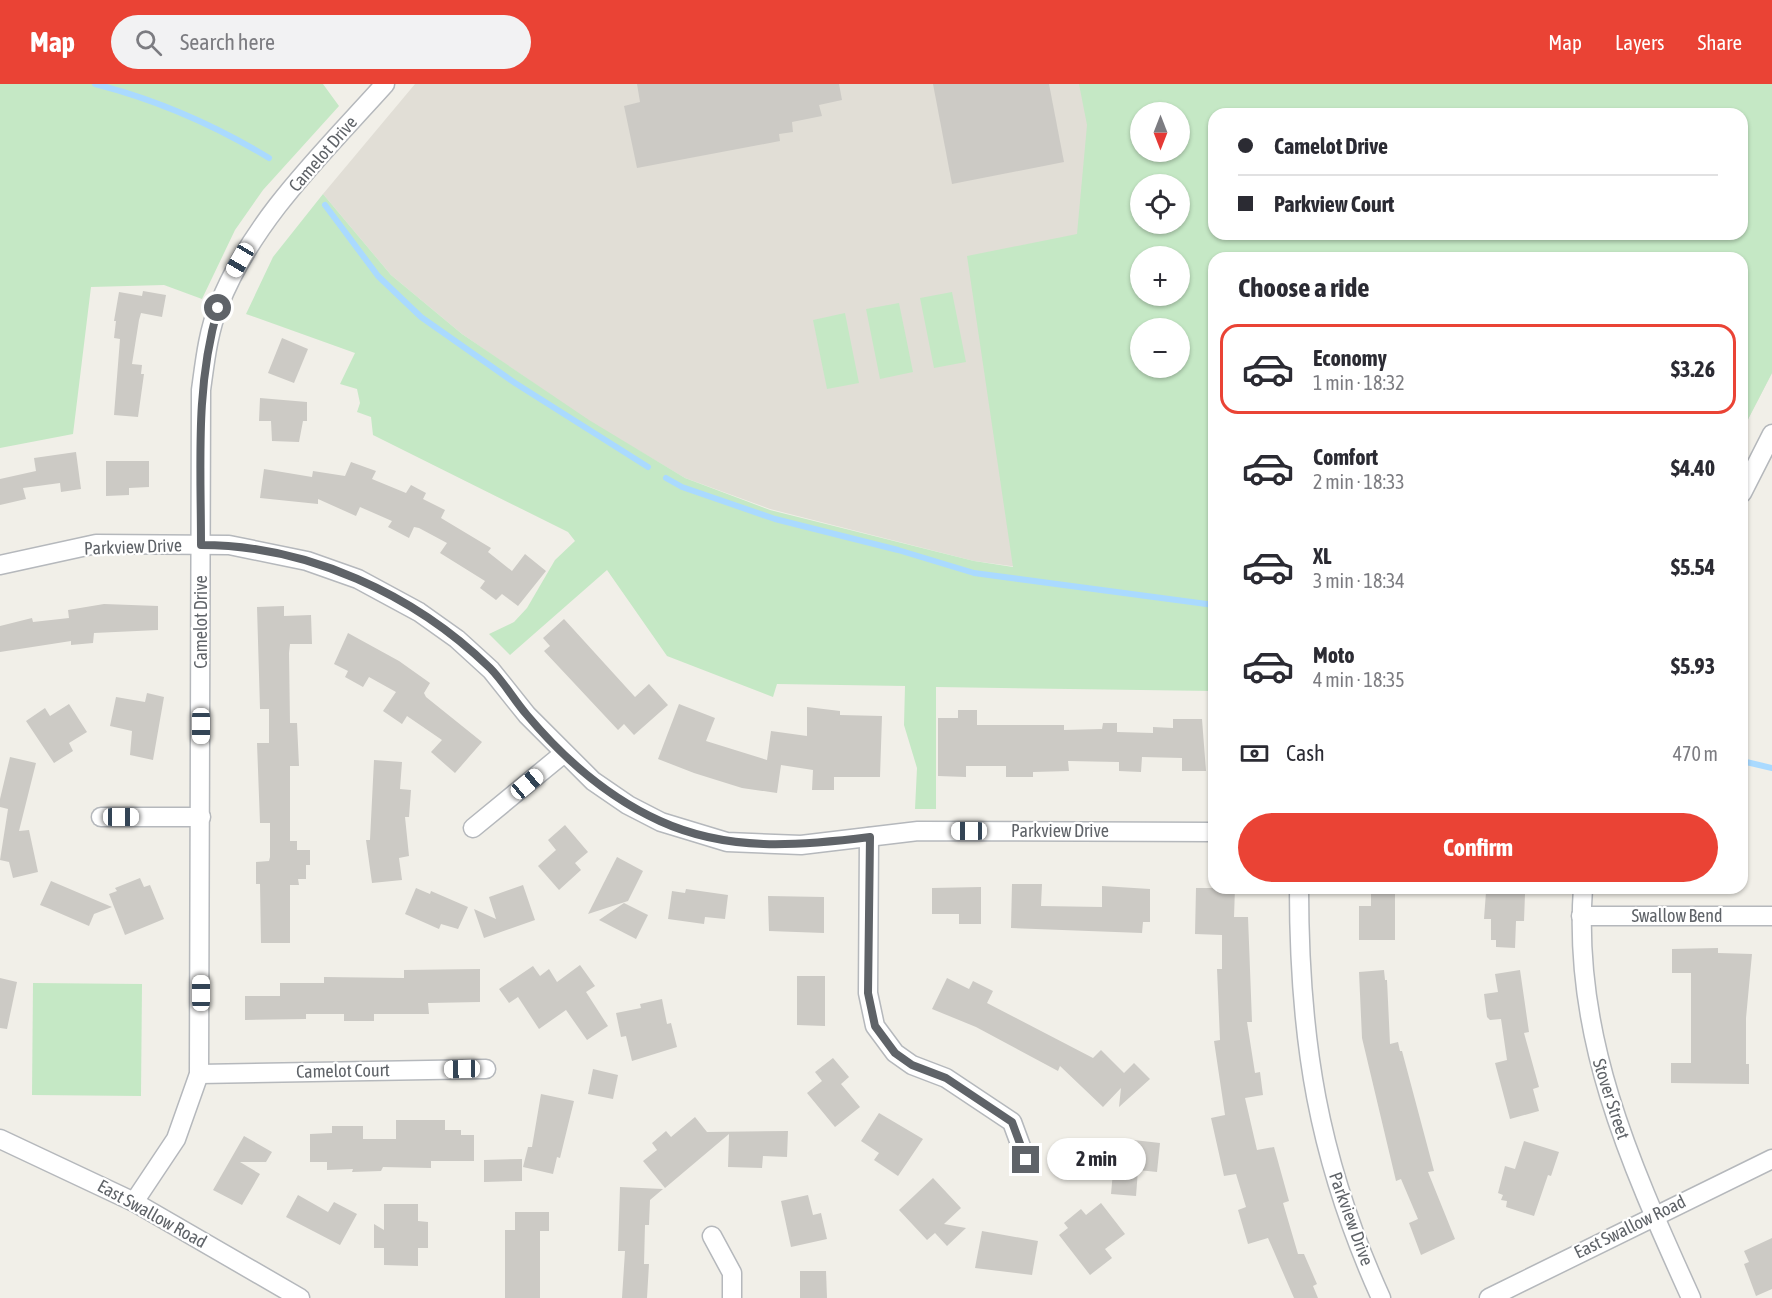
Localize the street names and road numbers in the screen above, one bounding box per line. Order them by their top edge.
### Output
street label: Camelot Drive [284,112,361,196]
street label: Parkview Drive [84,534,182,559]
street label: Camelot Drive [190,575,211,669]
street label: Parkview Drive [1011,820,1109,841]
street label: Swallow Bend [1631,905,1723,926]
street label: Stover Street [1589,1056,1634,1142]
street label: Camelot Court [296,1059,390,1082]
street label: Parkview Drive [1325,1169,1378,1268]
street label: East Swallow Road [94,1175,211,1252]
street label: East Swallow Road [1571,1190,1689,1263]

